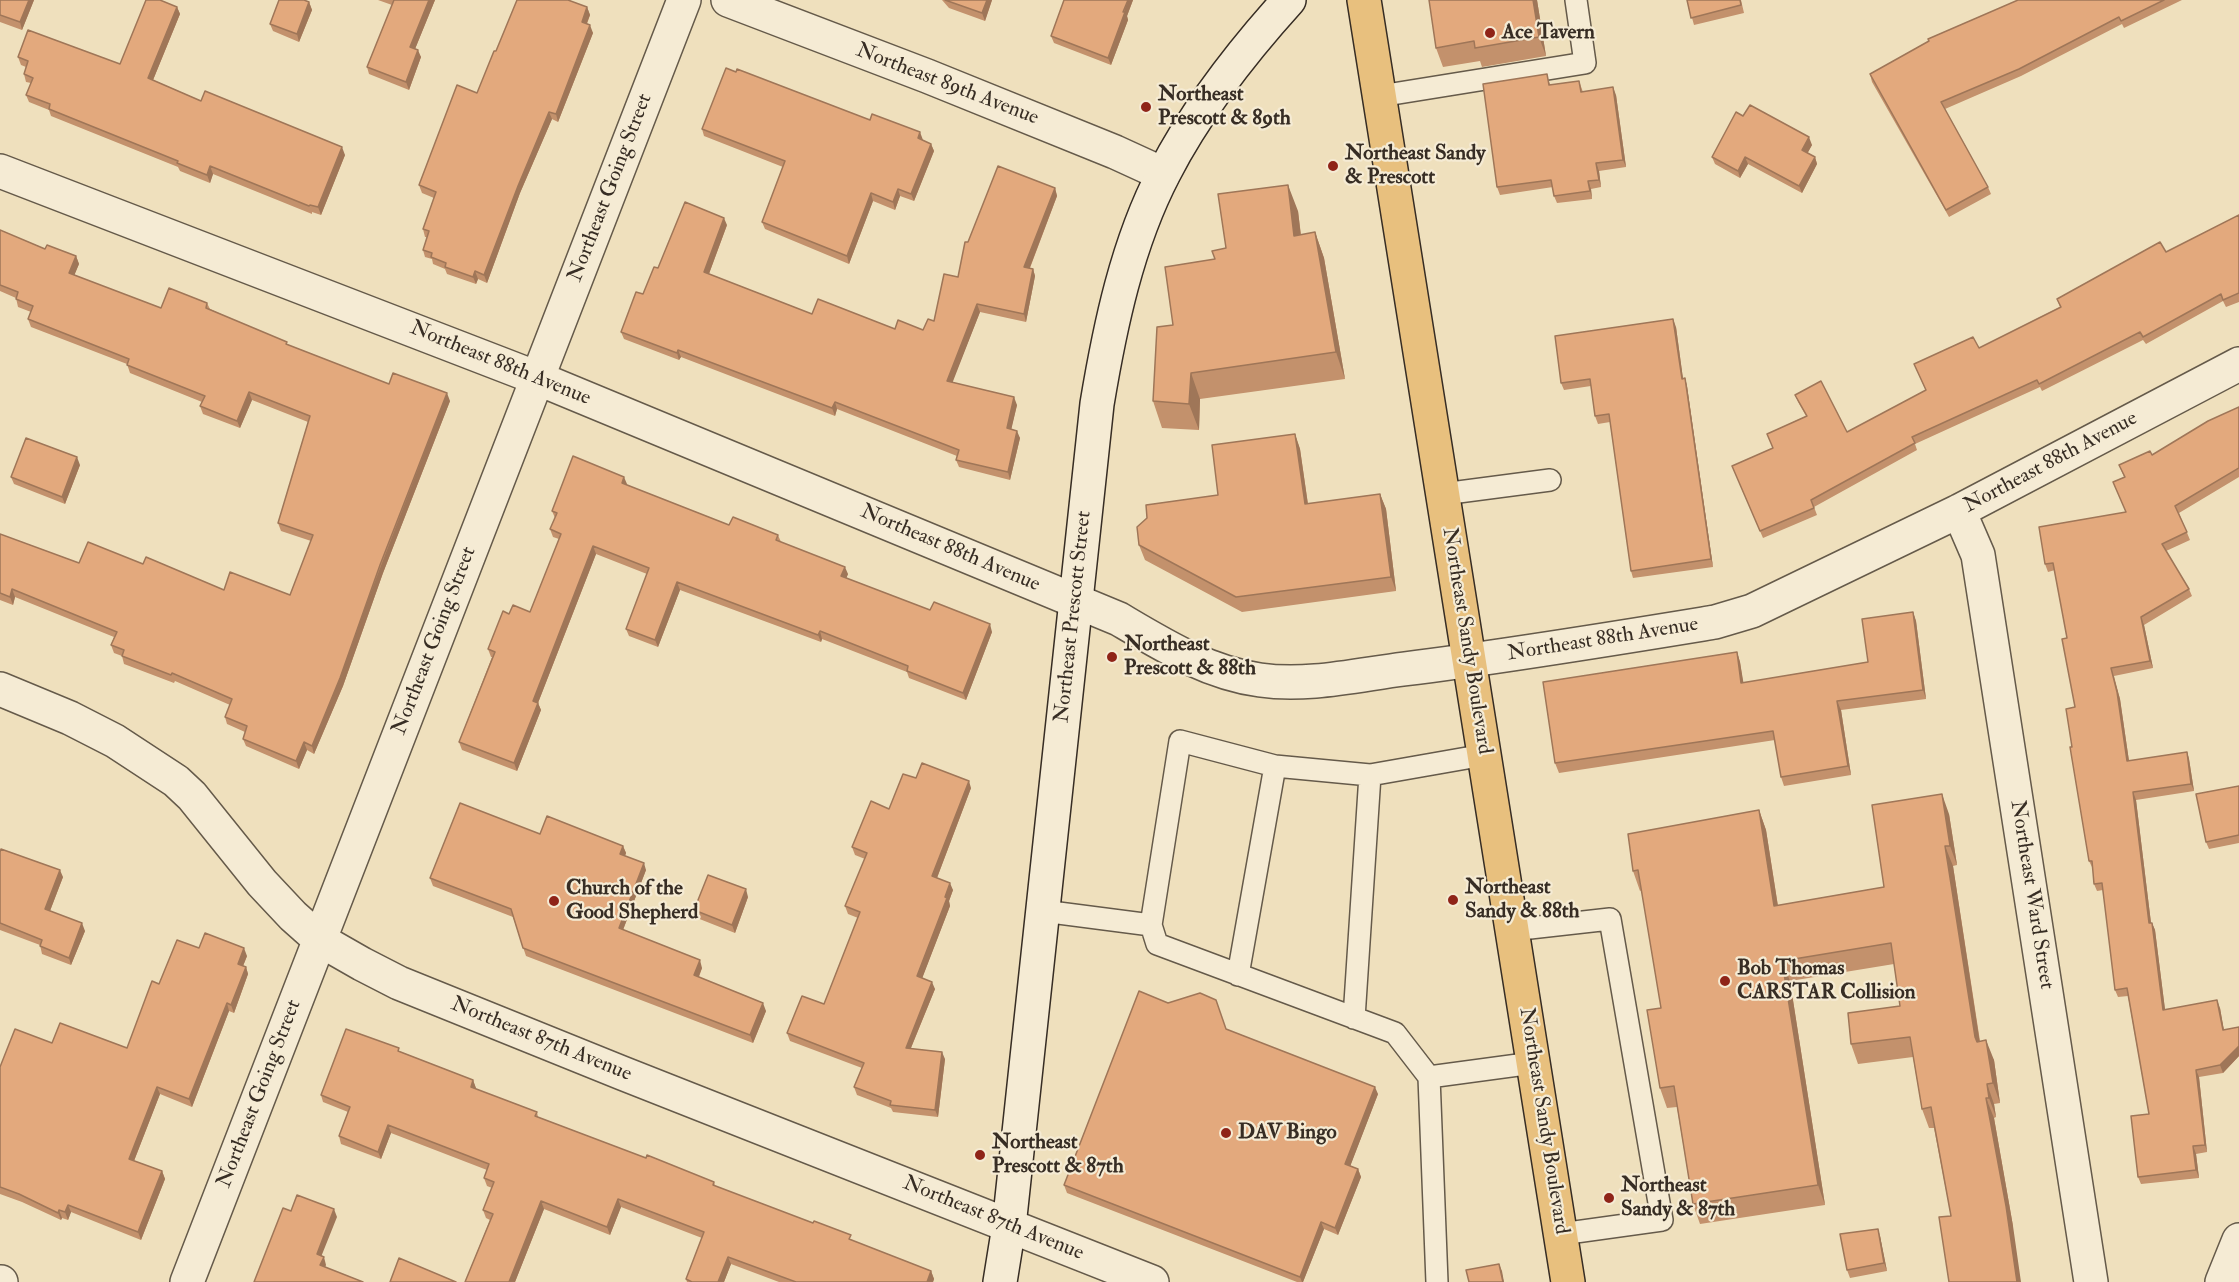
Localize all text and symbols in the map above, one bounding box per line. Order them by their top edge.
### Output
place label: Ace Tavern [1502,20,1595,46]
marker: Ace Tavern [1483,26,1497,40]
street label: Northeast 89th Avenue [852,39,1042,131]
place label: Northeast Prescott & 89th [1158,82,1291,132]
street label: Northeast Going Street [564,90,658,286]
marker: Northeast Prescott & 89th [1139,100,1153,114]
place label: Northeast Sandy & Prescott [1345,141,1486,191]
marker: Northeast Sandy & Prescott [1326,159,1340,173]
street label: Northeast 88th Avenue [406,316,594,412]
street label: Northeast 88th Avenue [1960,407,2142,519]
street label: Northeast 88th Avenue [856,500,1044,598]
street label: Northeast Prescott Street [1050,510,1098,724]
street label: Northeast Sandy Boulevard [1436,526,1496,756]
street label: Northeast Going Street [388,543,482,739]
street label: Northeast 88th Avenue [1506,612,1700,668]
place label: Northeast Prescott & 88th [1124,632,1256,682]
marker: Northeast Prescott & 88th [1105,650,1119,664]
street label: Northeast Ward Street [2004,799,2058,991]
place label: Northeast Sandy & 88th [1465,875,1580,925]
place label: Church of the Good Shepherd [566,876,698,926]
marker: Northeast Sandy & 88th [1446,893,1460,907]
marker: Church of the Good Shepherd [547,894,561,908]
place label: Bob Thomas CARSTAR Collision [1737,956,1916,1006]
marker: Bob Thomas CARSTAR Collision [1718,974,1732,988]
street label: Northeast 87th Avenue [447,992,635,1088]
street label: Northeast Going Street [213,996,307,1192]
street label: Northeast Sandy Boulevard [1513,1006,1573,1236]
place label: DAV Bingo [1238,1120,1337,1146]
marker: DAV Bingo [1219,1126,1233,1140]
place label: Northeast Prescott & 87th [992,1130,1124,1180]
marker: Northeast Prescott & 87th [973,1148,987,1162]
street label: Northeast 87th Avenue [899,1171,1087,1267]
place label: Northeast Sandy & 87th [1621,1173,1735,1223]
marker: Northeast Sandy & 87th [1602,1191,1616,1205]

